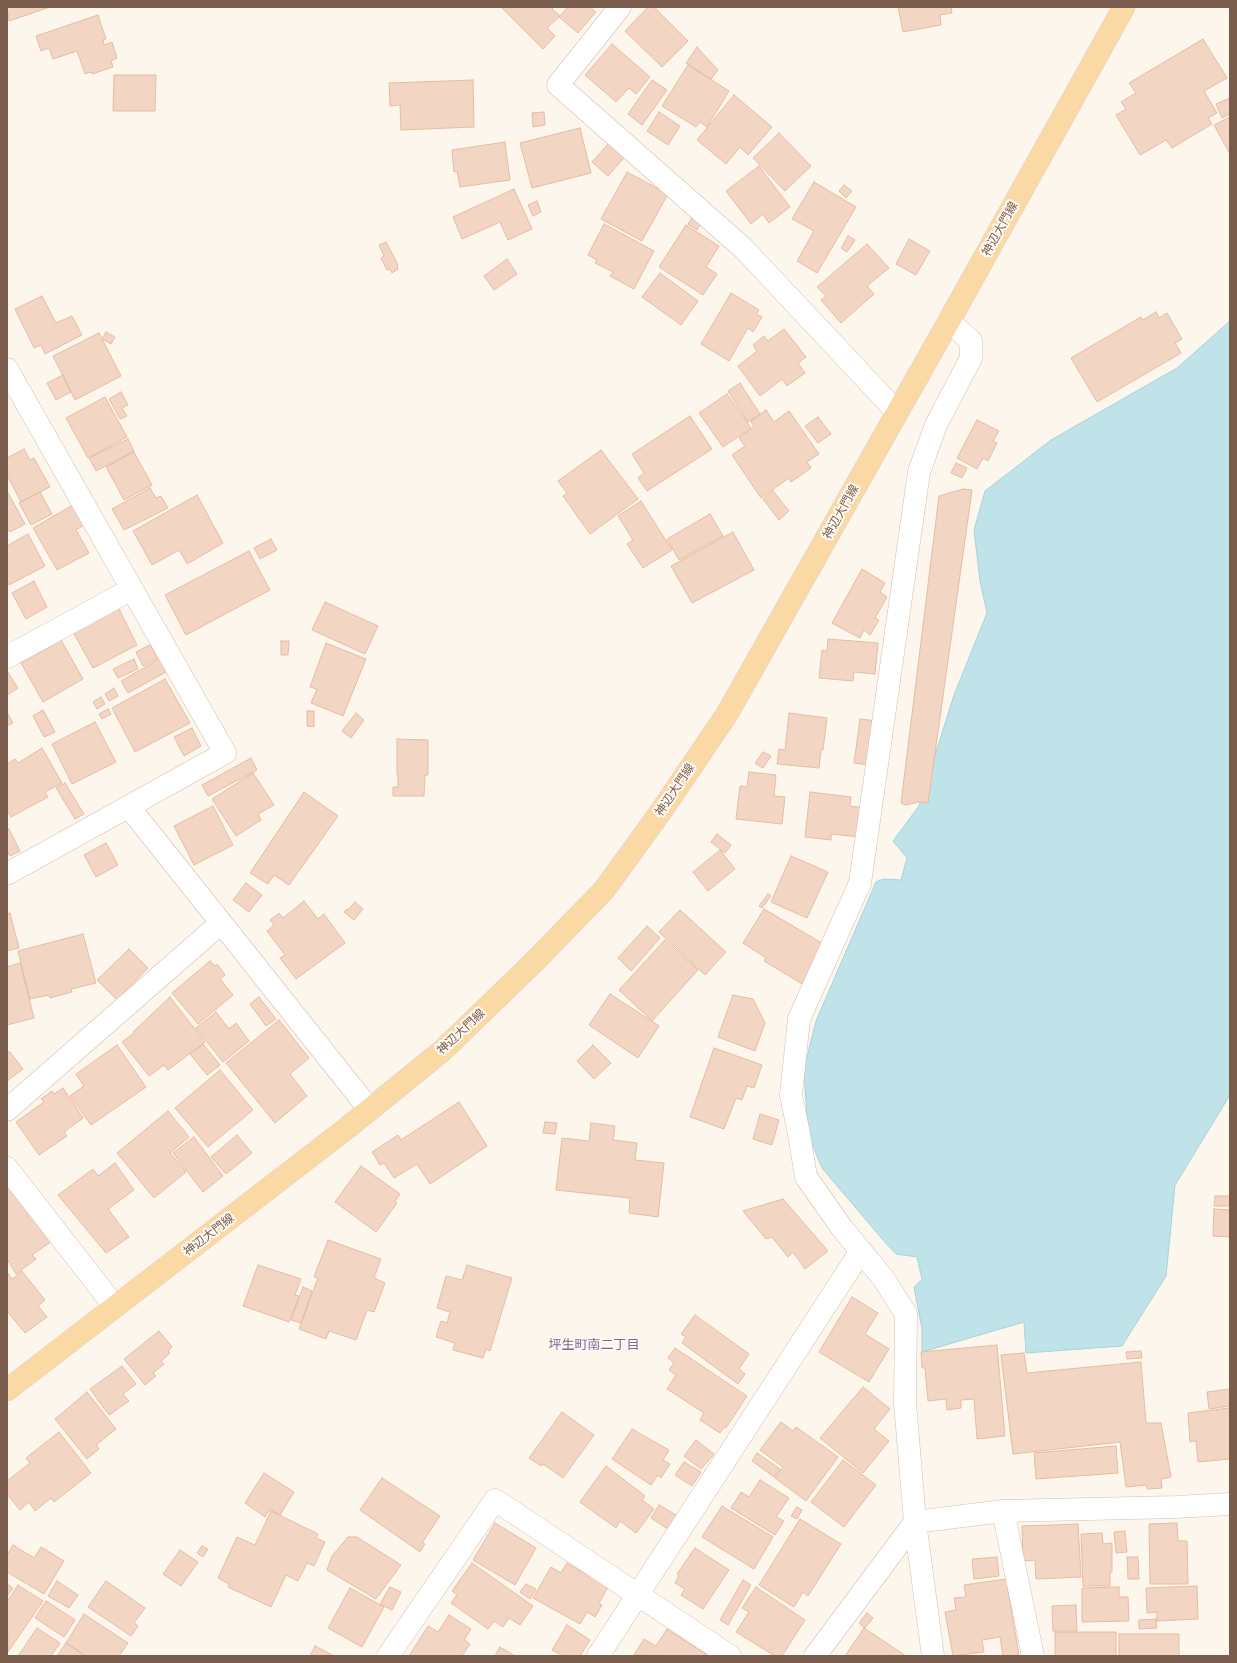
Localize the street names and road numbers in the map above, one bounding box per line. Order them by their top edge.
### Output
street label: 神辺大門線 [979,199,1021,259]
street label: 神辺大門線 [820,482,862,542]
street label: 神辺大門線 [652,761,698,819]
street label: 神辺大門線 [434,1006,488,1058]
street label: 神辺大門線 [181,1211,237,1259]

